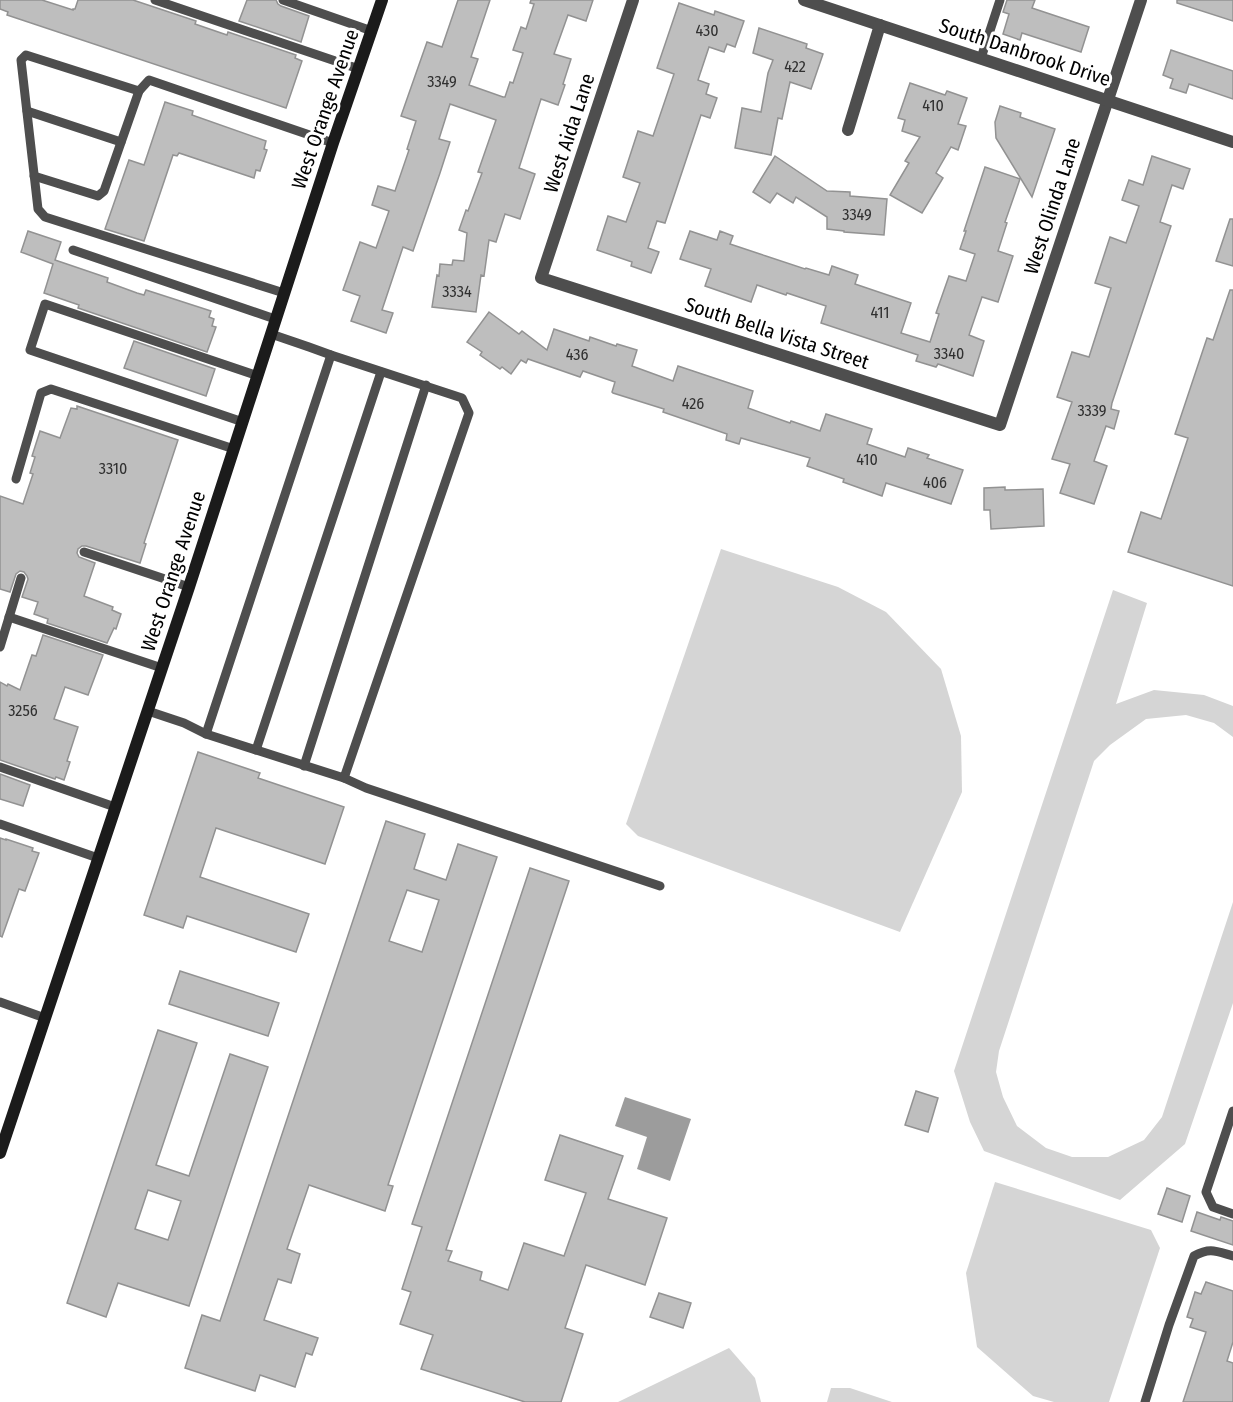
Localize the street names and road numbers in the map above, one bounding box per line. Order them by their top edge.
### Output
street label: South Danbrook Drive [936,13,1114,91]
street label: West Orange Avenue [286,26,364,192]
street label: West Aida Lane [538,70,600,196]
street label: West Olinda Lane [1019,135,1085,277]
street label: South Bella Vista Street [682,292,873,374]
street label: West Orange Avenue [136,488,210,654]

